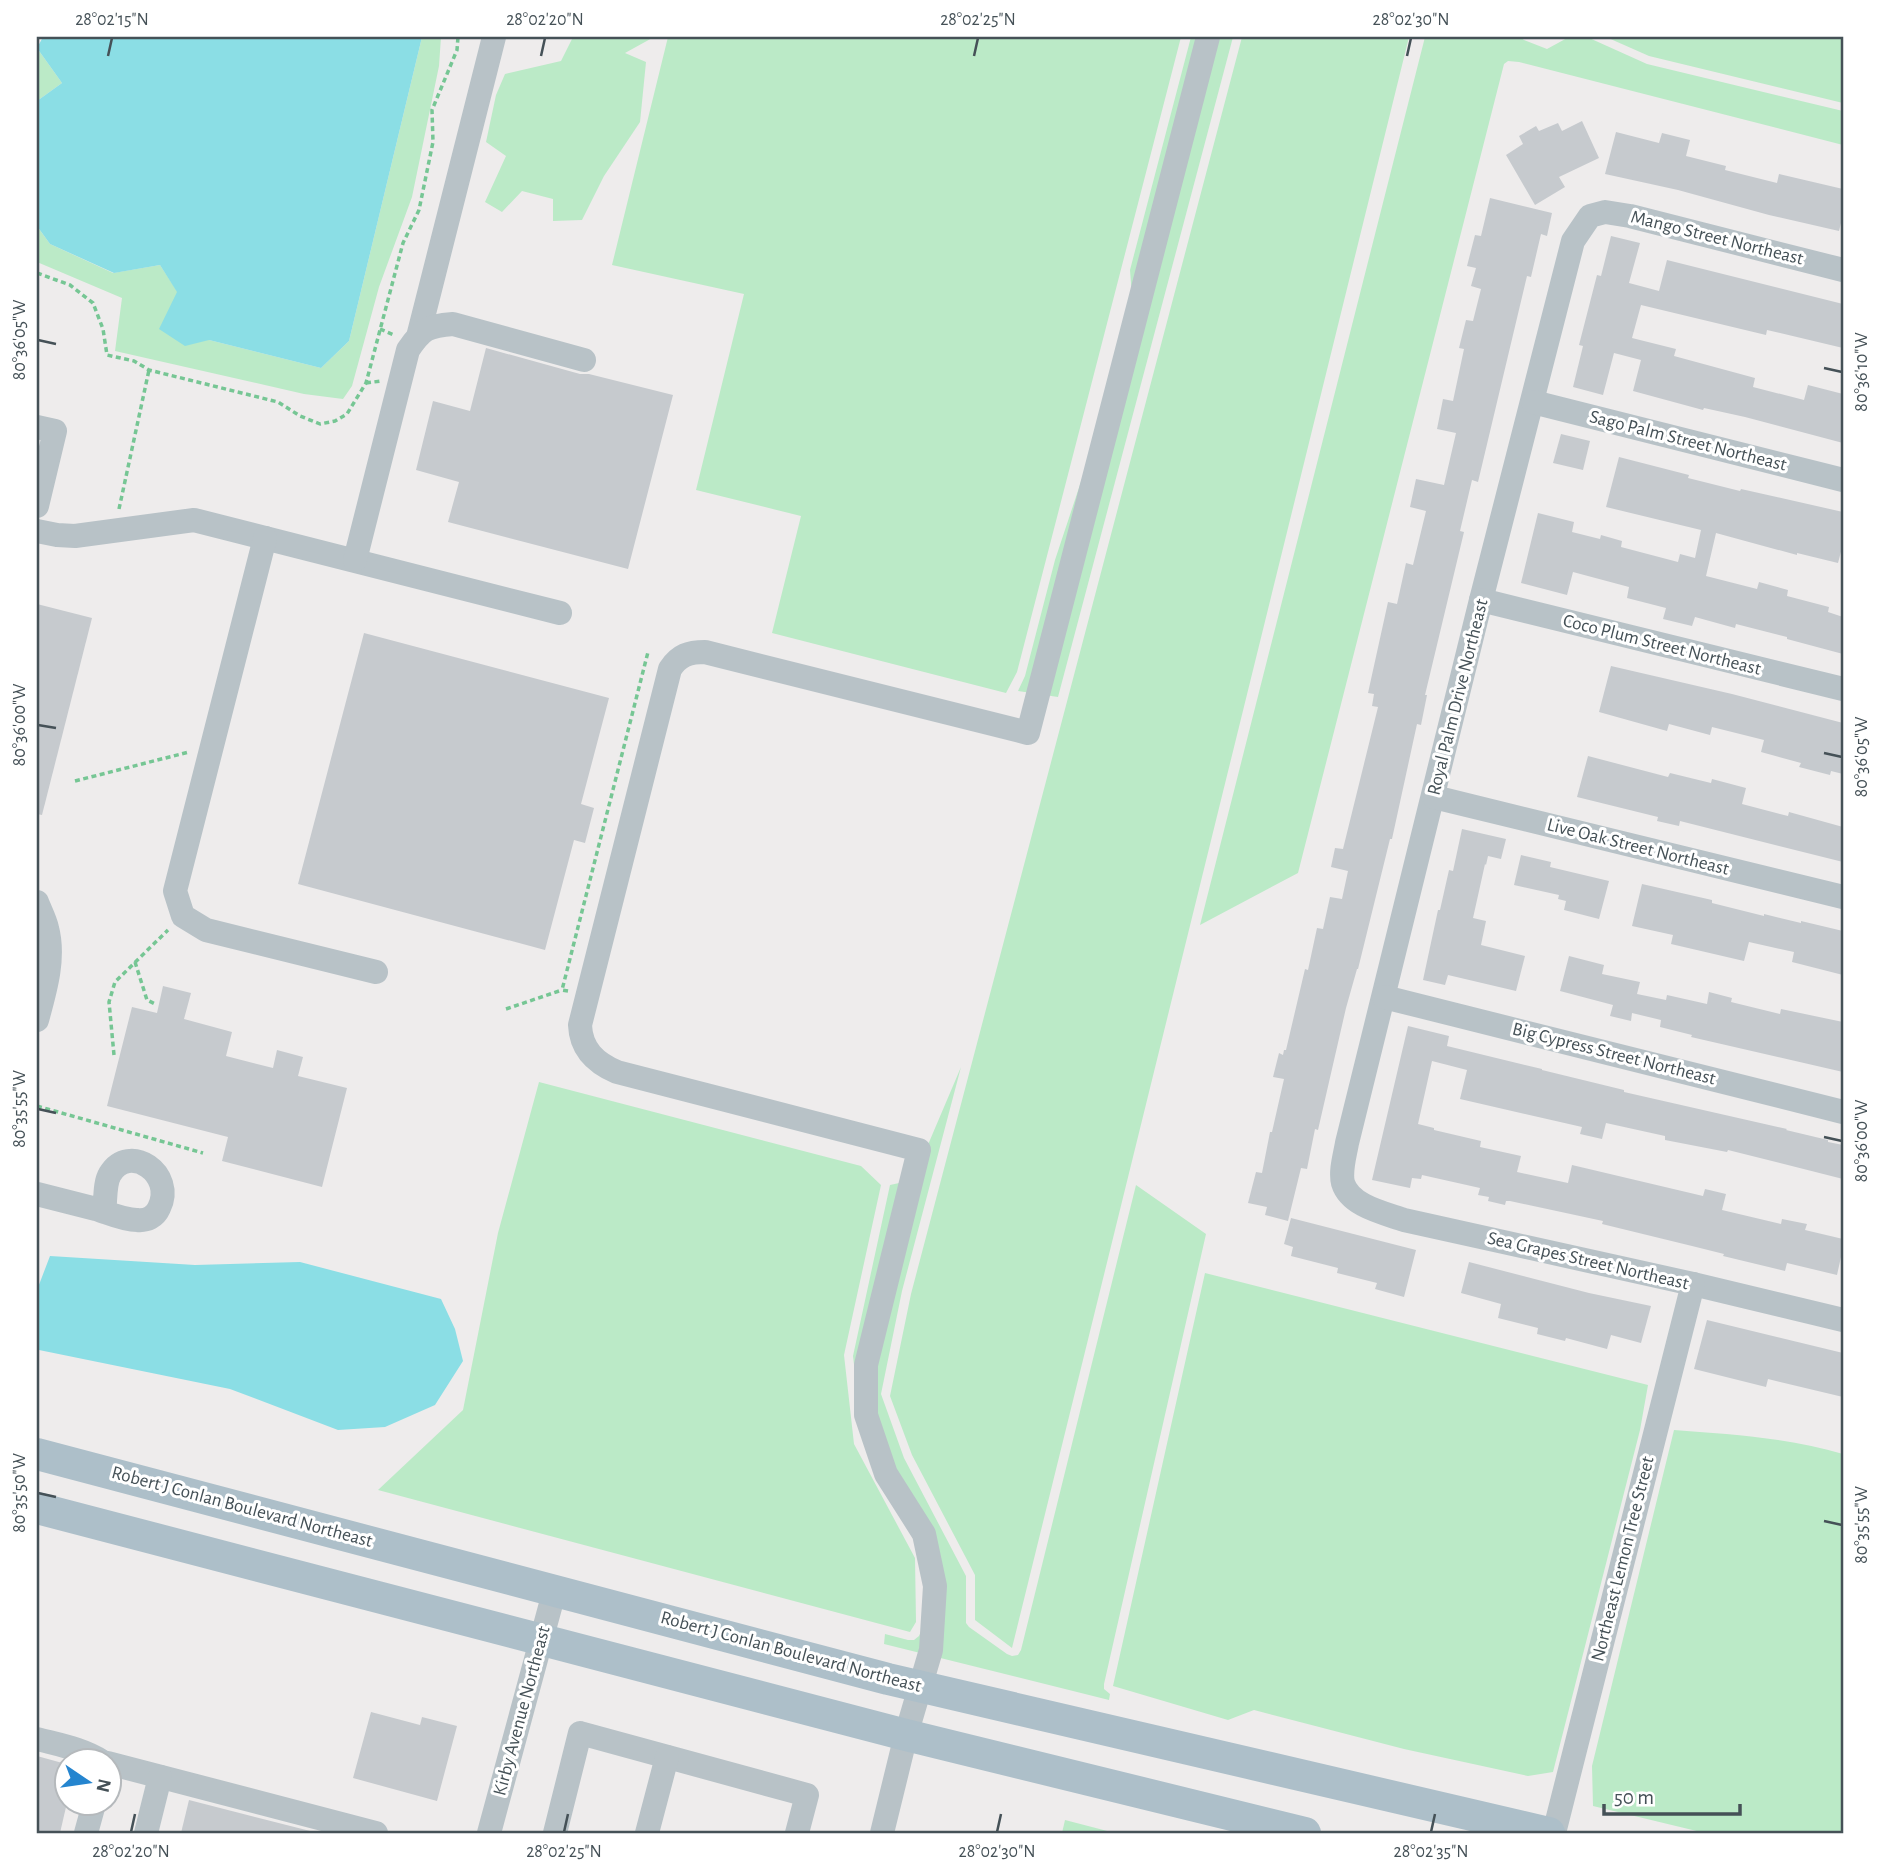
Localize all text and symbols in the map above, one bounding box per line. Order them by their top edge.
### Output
text: 28°02'15"N [75,11,149,29]
text: 28°02'20"N [506,11,584,29]
text: 28°02'25"N [940,11,1016,29]
text: 28°02'30"N [1373,11,1449,29]
street label: Mango Street Northeast [1629,207,1805,269]
text: 80°36'05"W [11,300,29,380]
text: 80°36'10"W [1853,332,1871,412]
street label: Sago Palm Street Northeast [1587,407,1789,475]
street label: Royal Palm Drive Northeast [1424,597,1492,797]
street label: Coco Plum Street Northeast [1561,611,1763,679]
text: 80°36'00"W [11,684,29,766]
text: 80°36'05"W [1853,717,1871,797]
street label: Live Oak Street Northeast [1545,815,1731,879]
street label: Big Cypress Street Northeast [1510,1020,1718,1088]
text: 80°35'55"W [11,1070,29,1148]
text: 80°36'00"W [1853,1100,1871,1182]
street label: Sea Grapes Street Northeast [1486,1229,1690,1293]
text: 80°35'50"W [11,1453,29,1533]
street label: Northeast Lemon Tree Street [1588,1454,1658,1664]
street label: Robert J Conlan Boulevard Northeast [110,1463,374,1551]
text: 80°35'55"W [1853,1486,1871,1564]
street label: Robert J Conlan Boulevard Northeast [659,1608,923,1696]
street label: Kirby Avenue Northeast [490,1624,554,1798]
north arrow [52,1748,122,1818]
scale bar [1604,1772,1740,1816]
text: N [92,1777,114,1794]
text: 50 m [1614,1787,1654,1808]
text: 28°02'20"N [92,1843,170,1861]
text: 28°02'25"N [526,1843,602,1861]
text: 28°02'30"N [959,1843,1035,1861]
text: 28°02'35"N [1394,1843,1468,1861]

